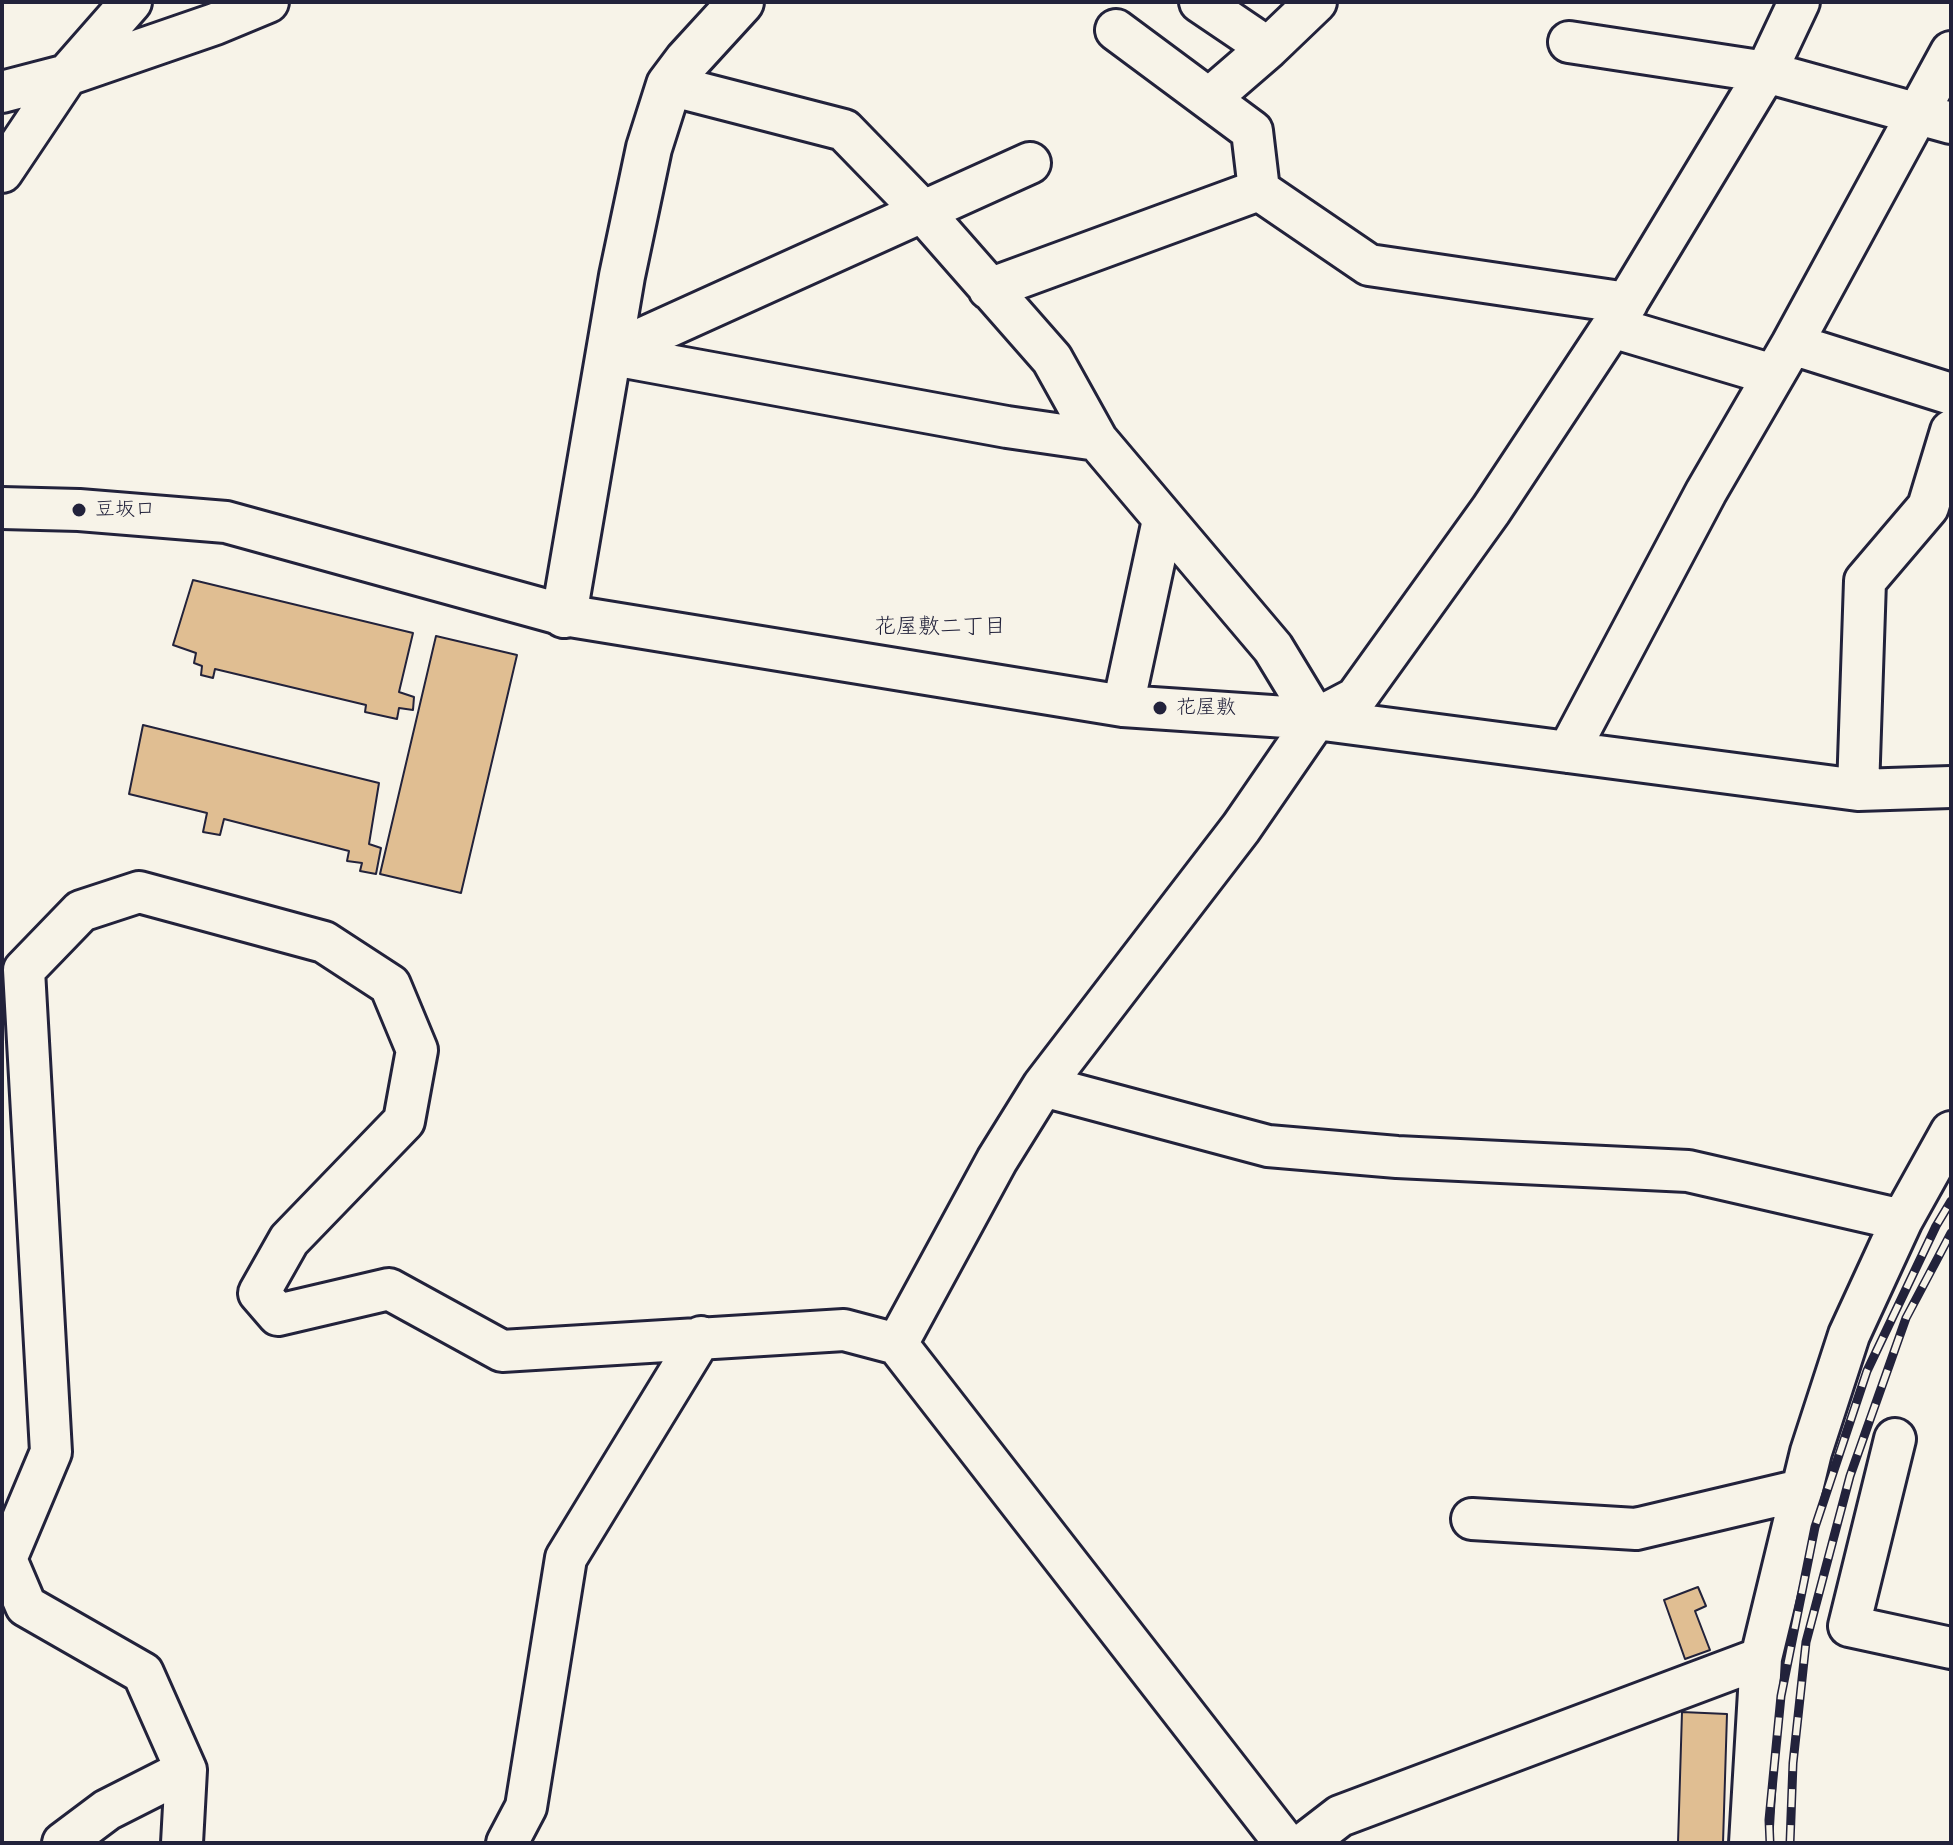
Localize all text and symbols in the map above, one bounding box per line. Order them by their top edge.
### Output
place label: 豆坂口 [95,498,155,522]
marker: 豆坂口 [70,501,88,519]
district label: 花屋敷二丁目 [874,614,1006,640]
place label: 花屋敷 [1176,696,1236,720]
marker: 花屋敷 [1151,699,1169,717]

